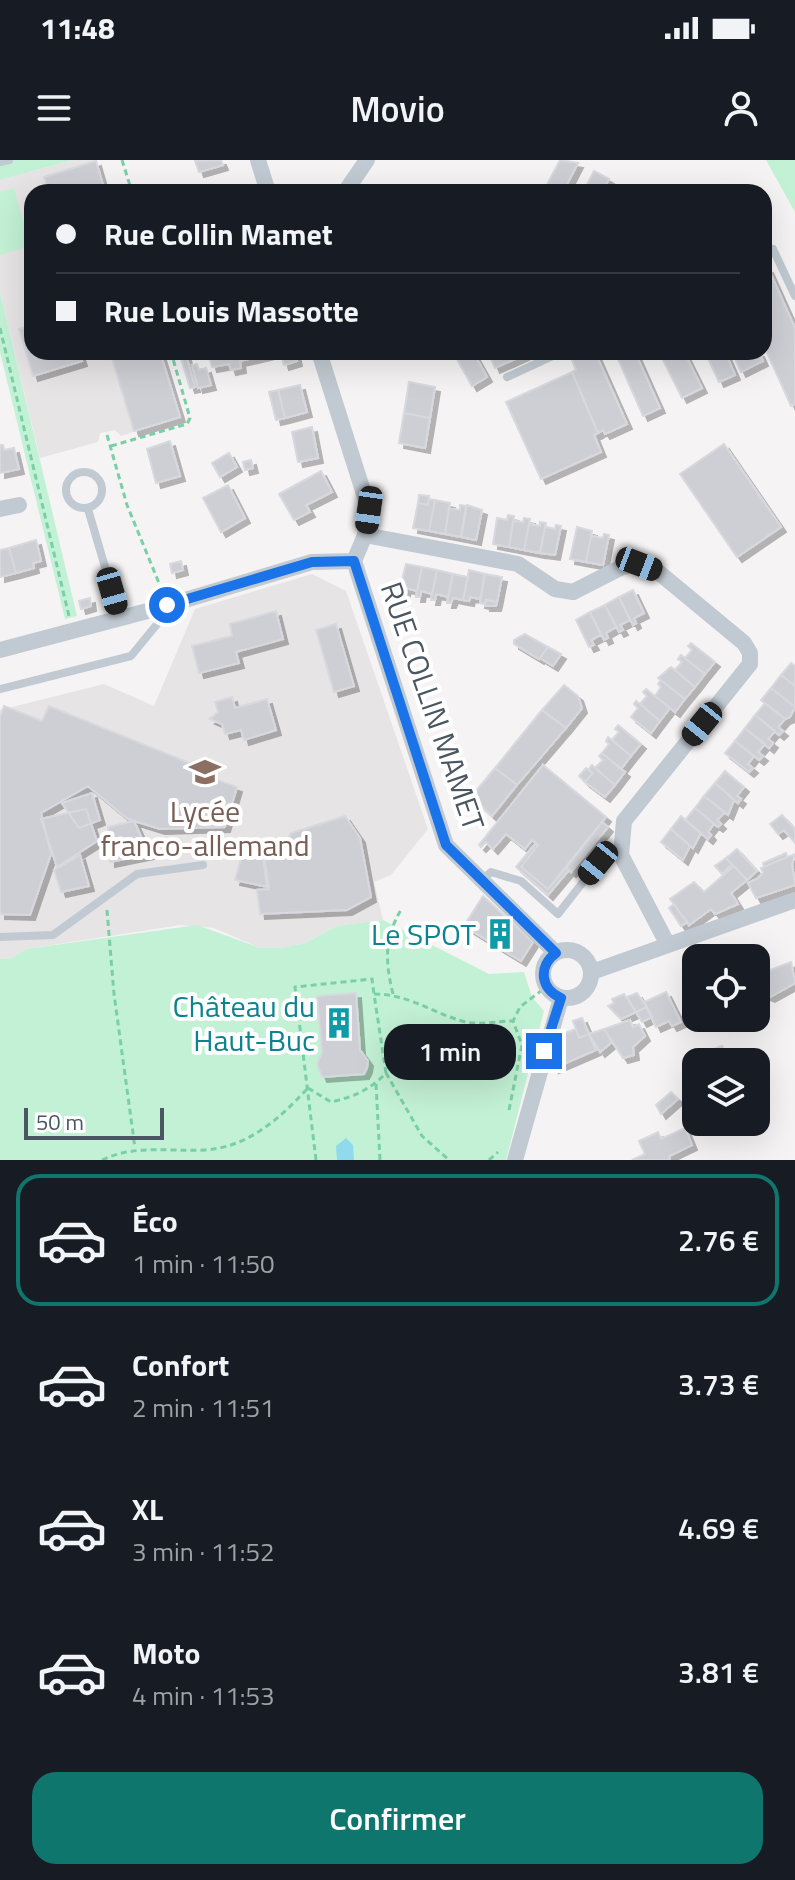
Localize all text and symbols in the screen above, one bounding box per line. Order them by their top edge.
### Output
text: 11:48 [40,5,115,51]
text: Movio [350,81,445,136]
icon: menu [32,86,76,130]
icon: person [719,86,763,130]
text: Rue Collin Mamet [104,211,333,257]
text: Rue Louis Massotte [104,288,359,334]
car [354,485,384,535]
car [612,544,666,584]
car [94,565,130,617]
street label: RUE COLLIN MAMET [369,575,497,837]
route start [149,587,185,623]
car [678,698,726,750]
school or university icon: Lycée franco-allemand [188,755,222,789]
place label: Lycée franco-allemand [100,788,310,868]
car [574,837,622,889]
place label: Le SPOT [371,911,476,957]
building icon: Le SPOT [483,917,517,951]
map controls [682,944,770,1136]
button: locate [682,944,770,1032]
place label: Château du Haut-Buc [173,983,315,1063]
building icon: Château du Haut-Buc [322,1006,356,1040]
callout: 1 min [384,1023,516,1079]
text: 1 min [419,1032,481,1071]
route end [526,1033,562,1069]
button: layers [682,1048,770,1136]
scale bar [24,1104,164,1140]
text: 50 m [36,1105,84,1139]
text: Éco [132,1198,178,1244]
icon: car [36,1204,108,1276]
text: 2.76 € [678,1217,759,1263]
text: 1 min · 11:50 [132,1244,275,1283]
text: Confort [132,1342,229,1388]
icon: car [36,1348,108,1420]
text: 3.73 € [678,1361,759,1407]
text: 2 min · 11:51 [132,1388,275,1427]
text: XL [132,1486,163,1532]
icon: car [36,1492,108,1564]
text: 4.69 € [678,1505,759,1551]
text: 3 min · 11:52 [132,1532,275,1571]
text: Moto [132,1630,200,1676]
icon: car [36,1636,108,1708]
text: 3.81 € [678,1649,759,1695]
text: 4 min · 11:53 [132,1676,275,1715]
button: Confirmer [32,1772,763,1864]

